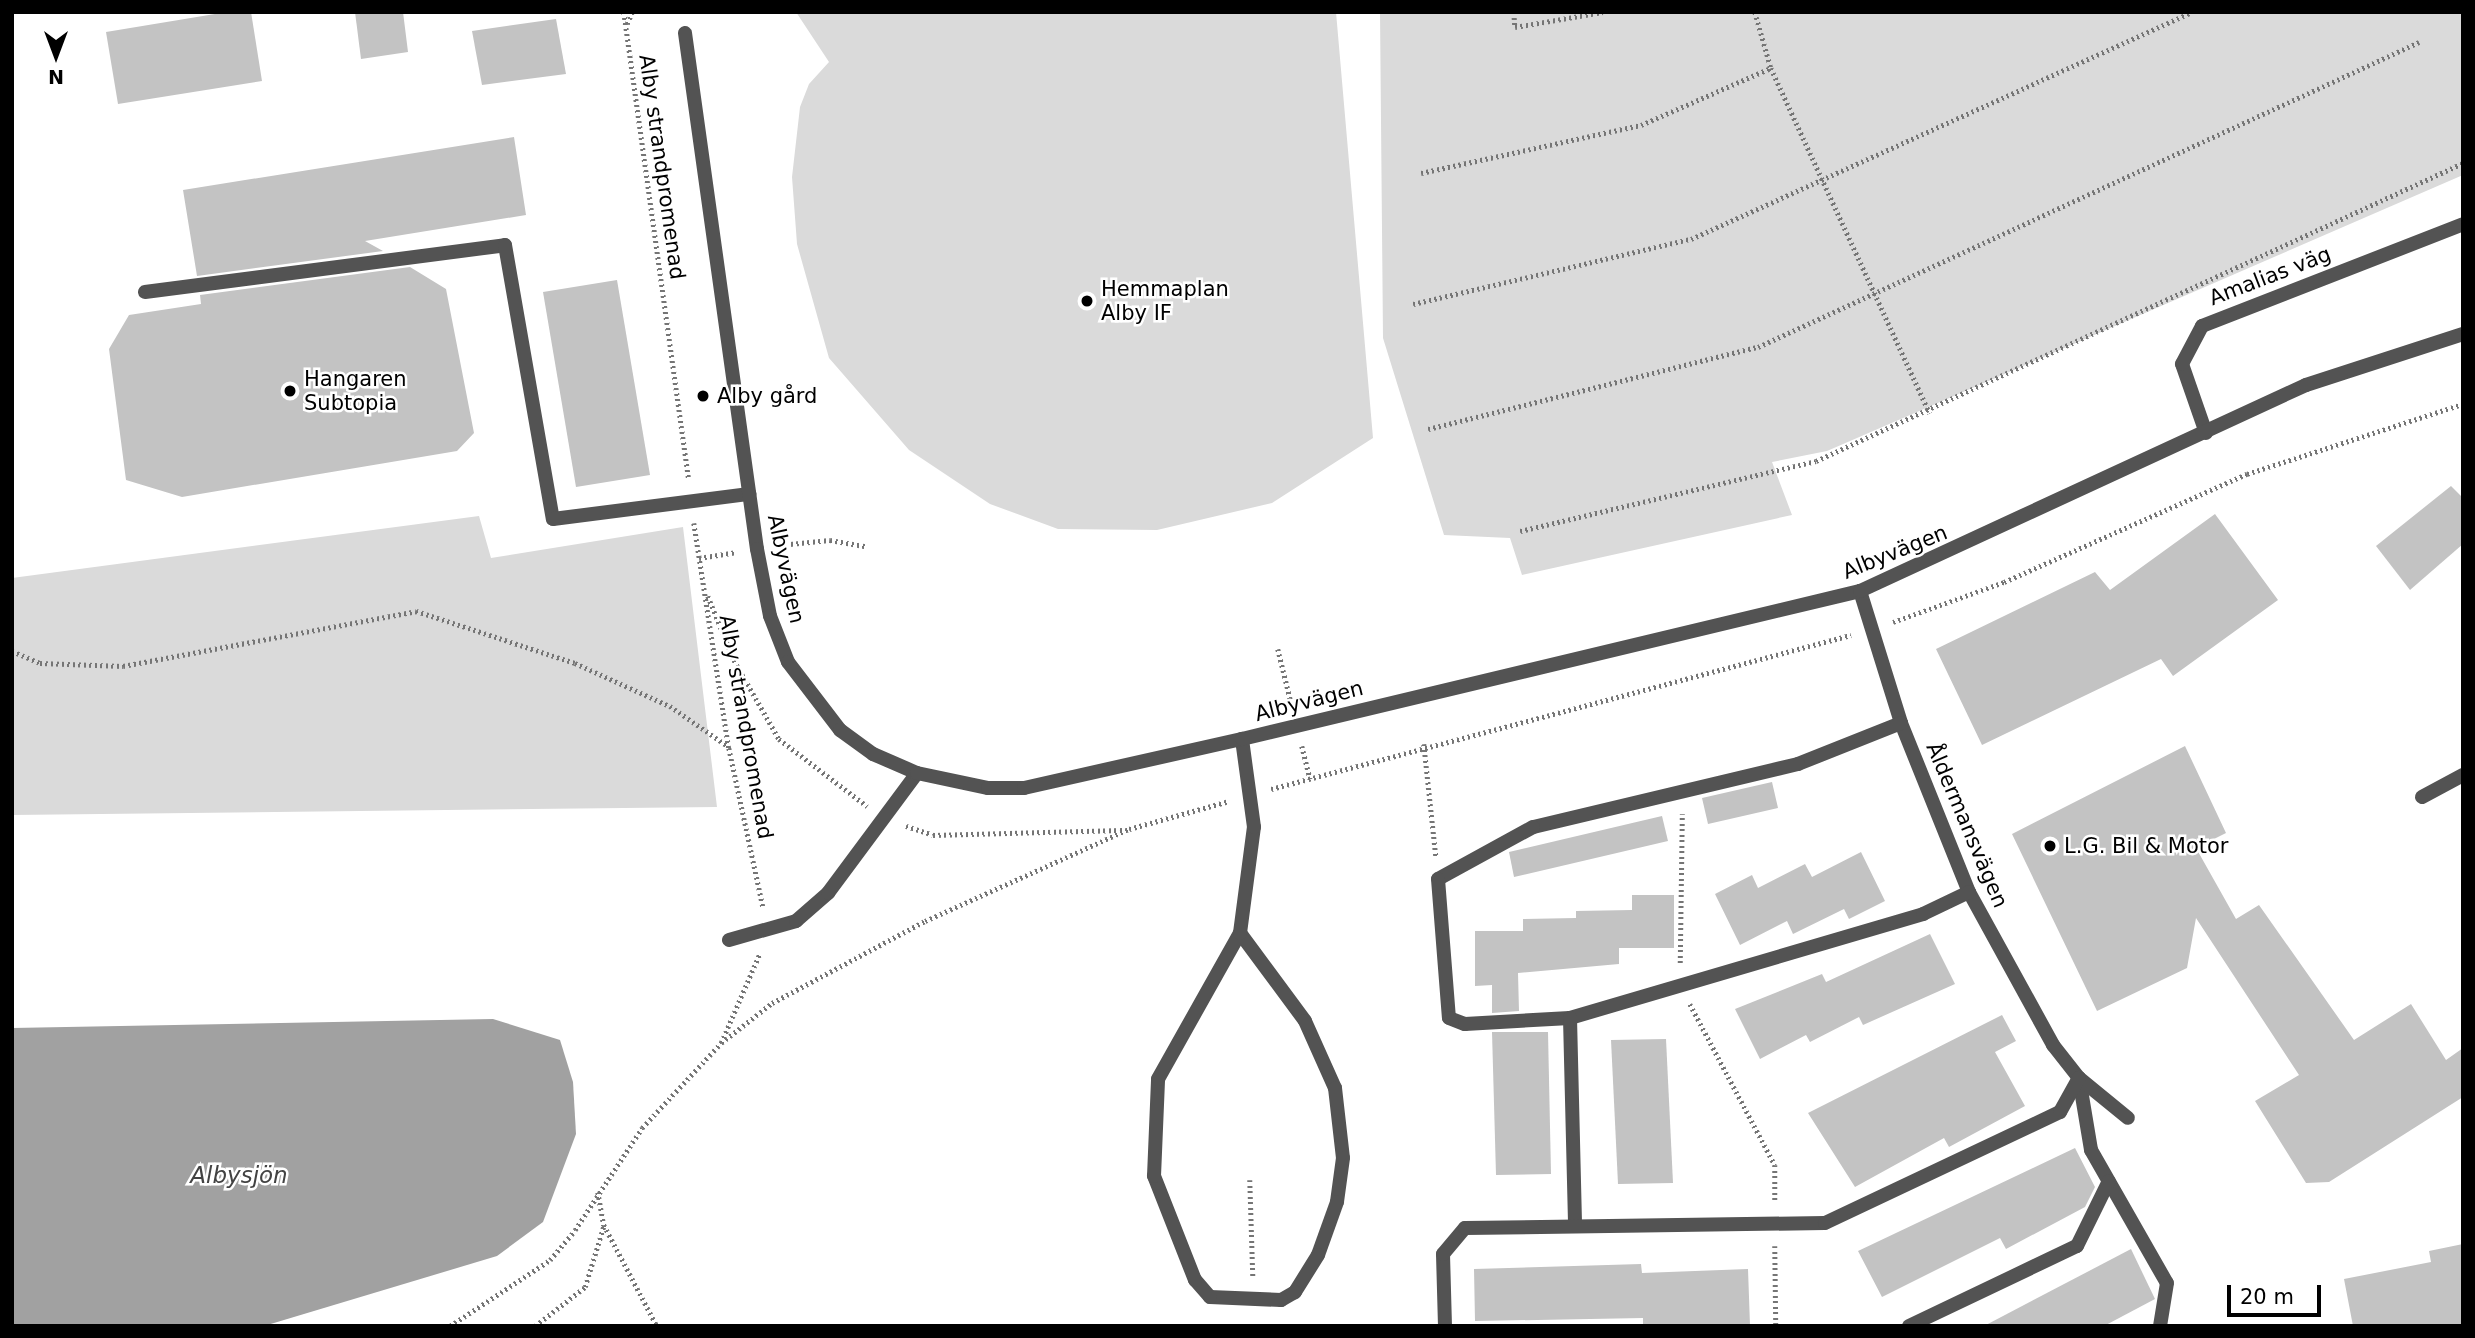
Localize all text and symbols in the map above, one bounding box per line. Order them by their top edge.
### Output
north arrow [21,21,91,91]
street label: Alby strandpromenad [634,53,690,281]
text: N [48,66,64,88]
street label: Amalias väg [2206,241,2334,311]
place label: Hemmaplan Alby IF [1101,276,1229,326]
marker: Hemmaplan Alby IF [1079,293,1095,309]
place label: Hangaren Subtopia [304,366,407,416]
marker: Hangaren Subtopia [282,383,298,399]
place label: Alby gård [717,383,817,409]
marker: Alby gård [695,388,711,404]
street label: Albyvägen [762,512,810,626]
street label: Albyvägen [1839,520,1951,584]
street label: Alby strandpromenad [714,613,778,841]
street label: Albyvägen [1252,675,1366,727]
street label: Åldermansvägen [1921,739,2013,911]
place label: L.G. Bil & Motor [2064,833,2228,859]
marker: L.G. Bil & Motor [2042,838,2058,854]
water label: Albysjön [190,1161,288,1189]
scale bar [2230,1272,2324,1316]
text: 20 m [2240,1285,2294,1309]

